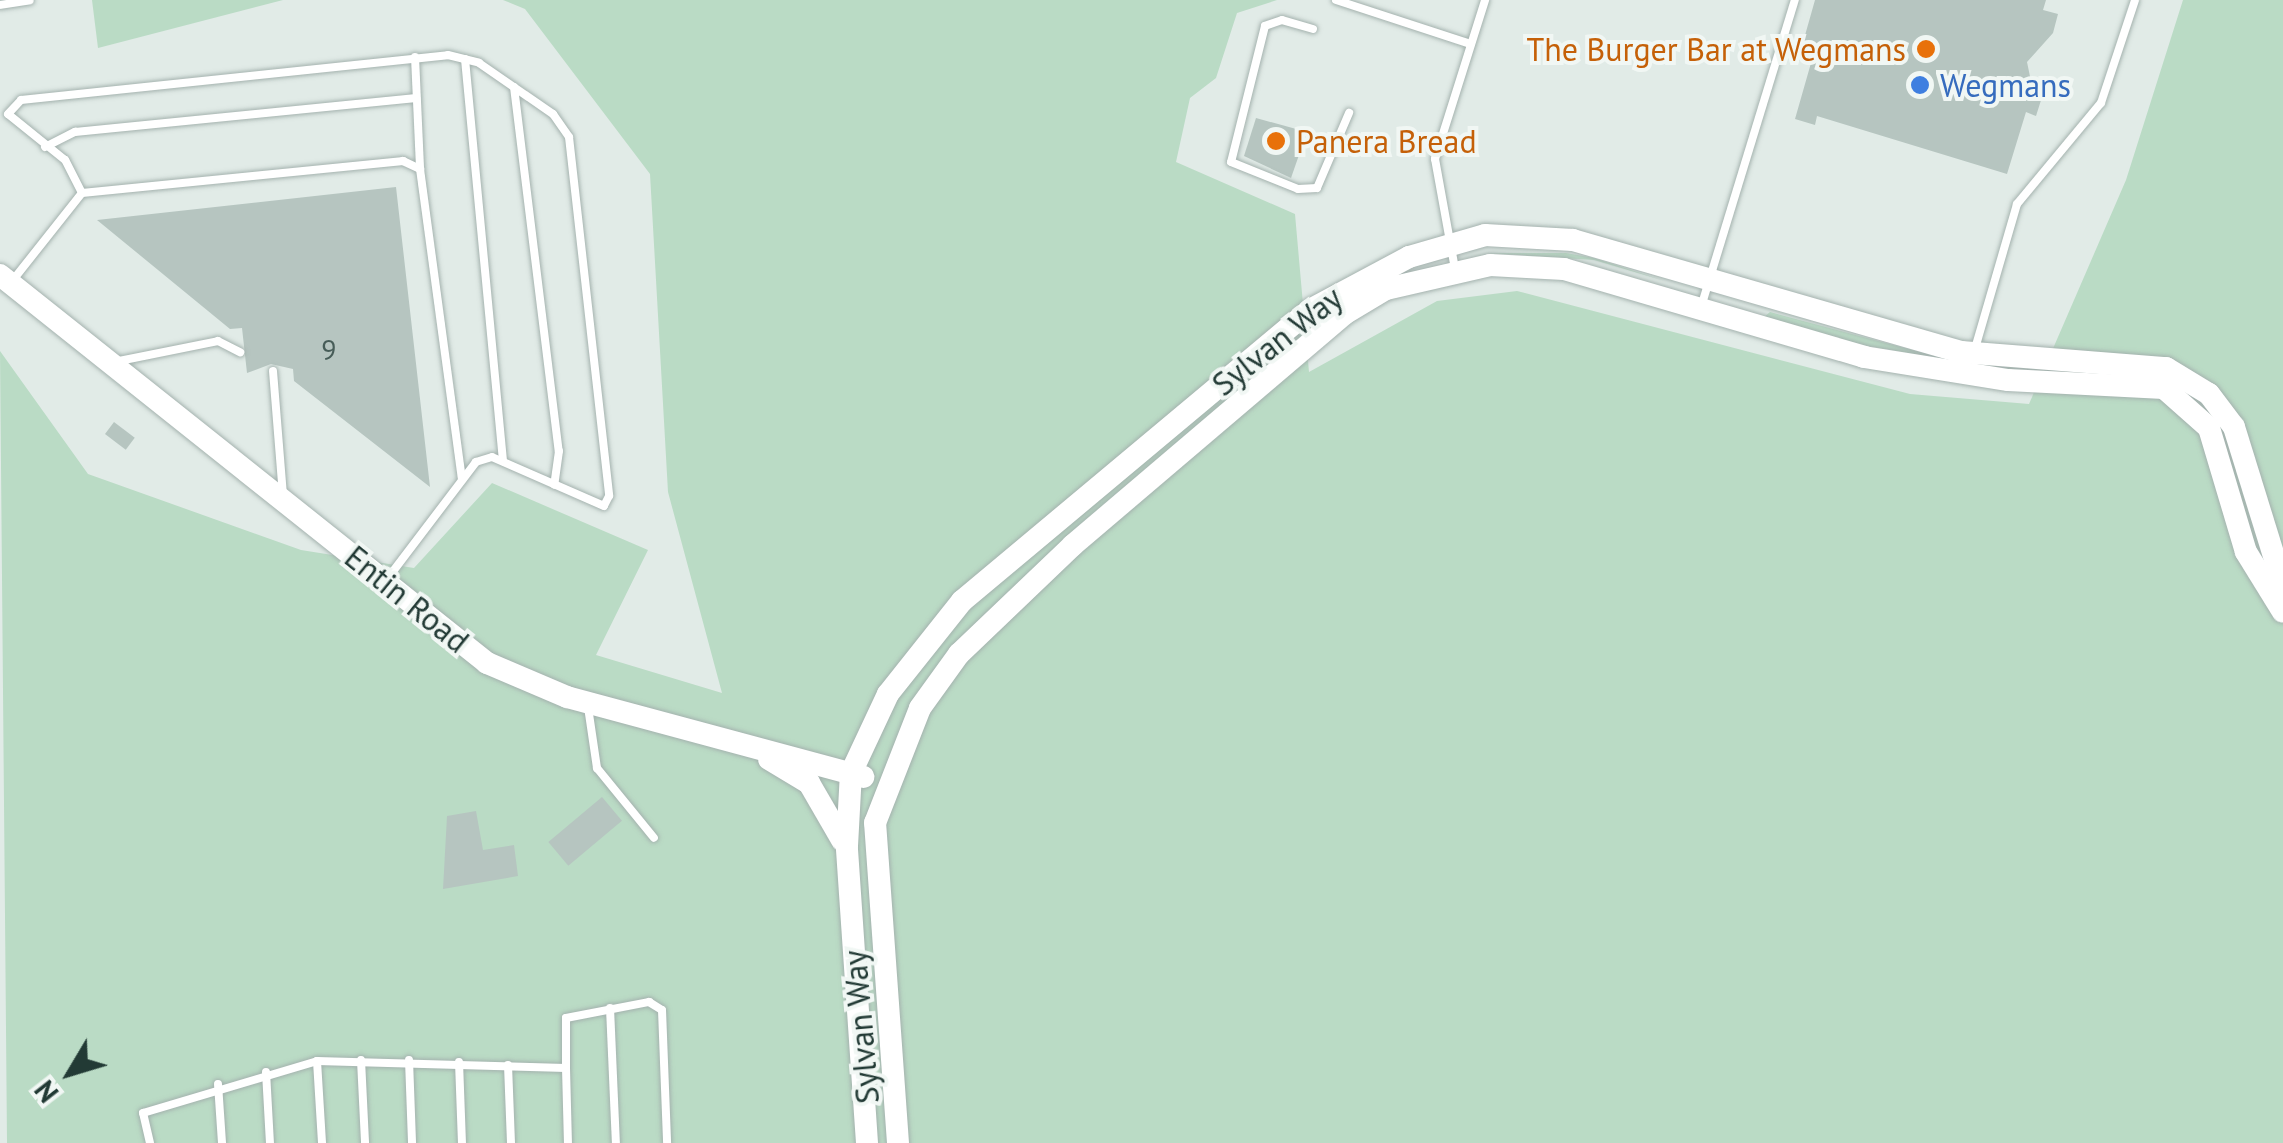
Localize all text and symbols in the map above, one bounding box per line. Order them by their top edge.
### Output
place label: The Burger Bar at Wegmans [1526,30,1906,68]
marker: The Burger Bar at Wegmans [1915,38,1937,60]
place label: Wegmans [1940,66,2071,104]
marker: Wegmans [1909,74,1931,96]
place label: Panera Bread [1296,122,1477,160]
marker: Panera Bread [1265,130,1287,152]
street label: Sylvan Way [1204,278,1350,404]
house number: 9 [321,332,337,366]
street label: Entin Road [337,538,477,660]
street label: Sylvan Way [835,948,887,1106]
north arrow [20,1023,120,1123]
text: N [26,1073,66,1110]

